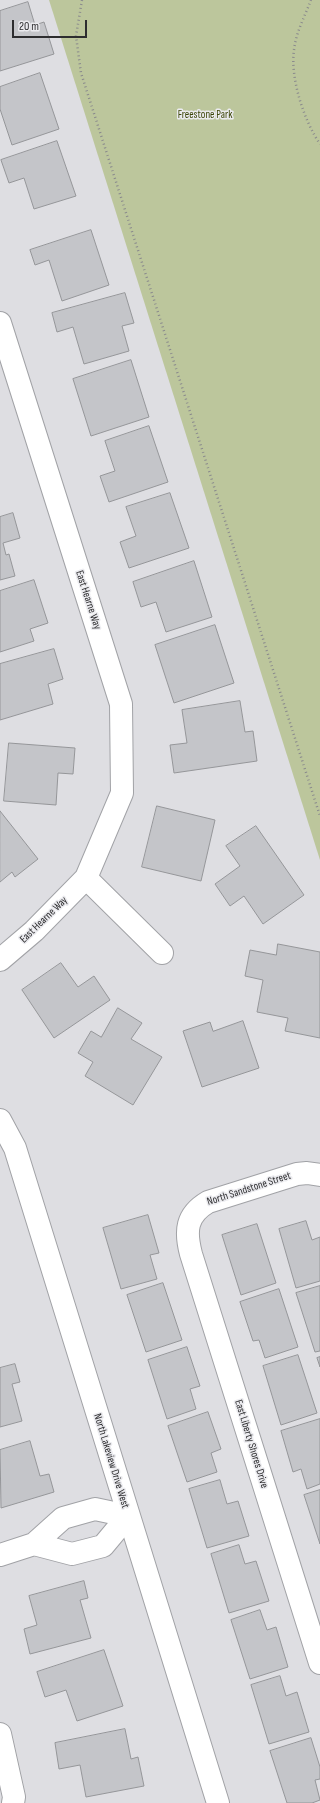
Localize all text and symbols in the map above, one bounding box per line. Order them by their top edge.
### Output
scale bar [14,12,89,38]
text: 20 m [19,19,39,34]
park label: Freestone Park [178,108,232,122]
street label: East Hearne Way [72,569,104,631]
street label: East Hearne Way [17,894,71,946]
street label: North Sandstone Street [205,1169,293,1209]
street label: East Liberty Shores Drive [231,1398,271,1490]
street label: North Lakeview Drive West [90,1412,132,1510]

